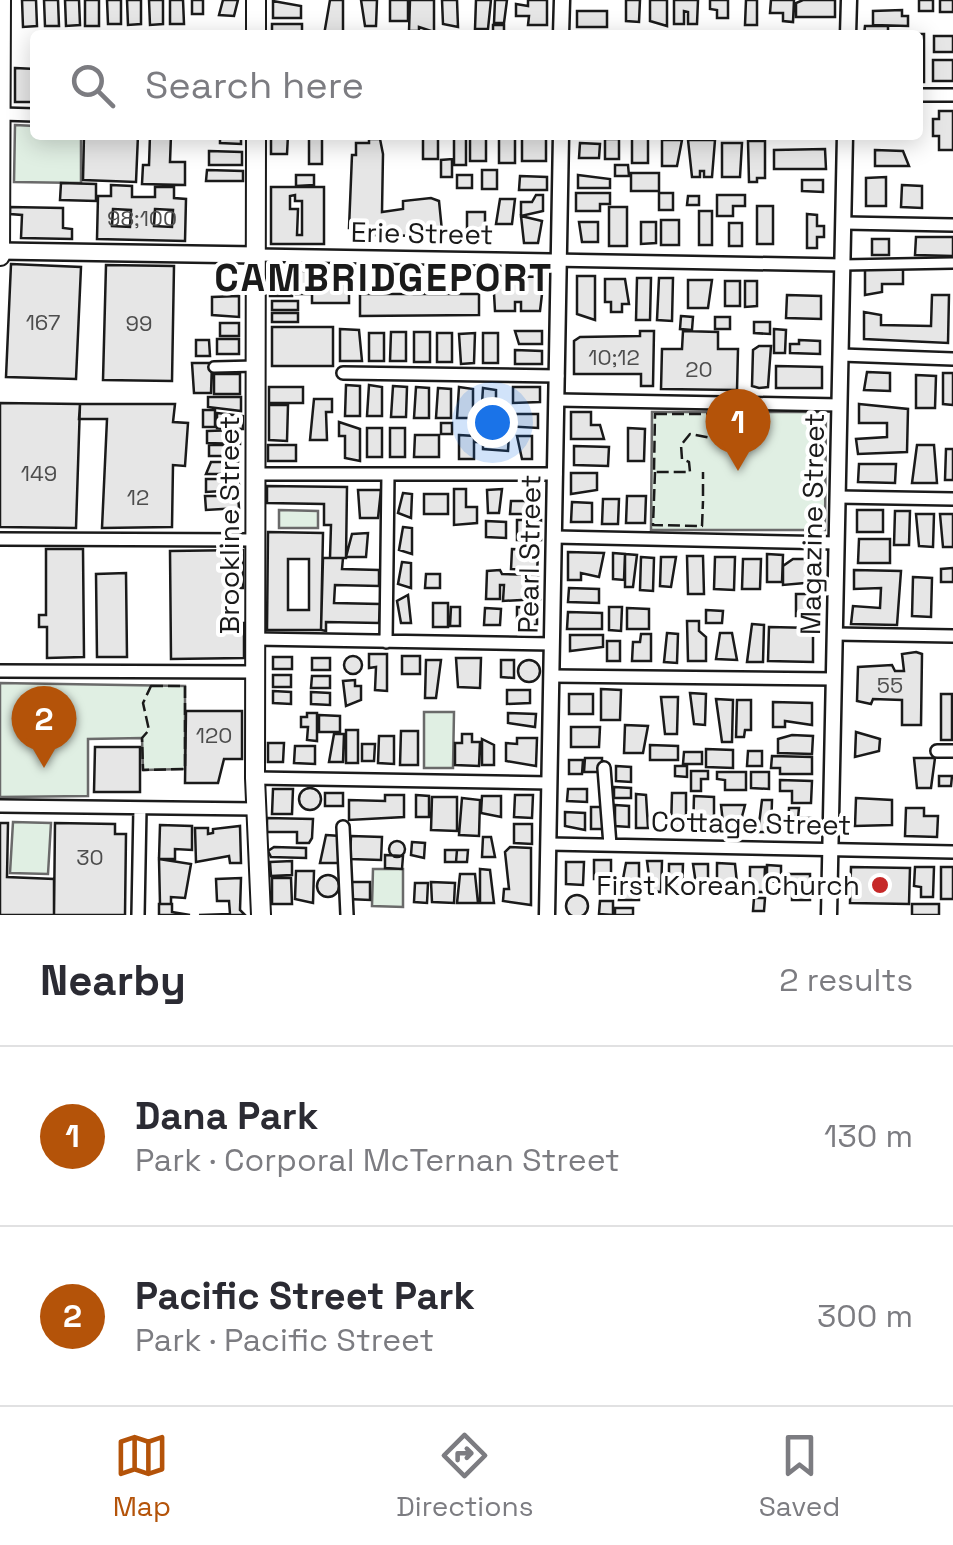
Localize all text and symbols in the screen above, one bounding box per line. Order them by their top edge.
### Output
search box [30,30,923,140]
icon: search [65,58,120,113]
text: Search here [145,61,364,109]
house number: 98;100 [107,204,177,232]
street label: Erie Street [350,214,494,252]
district label: CAMBRIDGEPORT [214,254,554,302]
house number: 167 [26,308,60,336]
house number: 99 [126,309,152,337]
house number: 10;12 [588,343,640,371]
house number: 20 [685,355,713,383]
pin: 1 [706,388,770,471]
your location [467,397,518,448]
street label: Magazine Street [792,413,832,635]
street label: Brookline Street [211,416,247,634]
house number: 149 [21,459,57,487]
street label: Pearl Street [510,474,548,634]
house number: 12 [127,483,149,511]
house number: 55 [877,671,903,699]
pin: 2 [12,686,76,768]
house number: 120 [196,721,232,749]
street label: Cottage Street [651,803,851,843]
house number: 30 [76,843,104,871]
place label: First Korean Church [596,867,860,903]
marker: First Korean Church [869,874,891,896]
text: Nearby [40,954,186,1007]
text: 2 results [779,960,913,1000]
text: Dana Park [135,1092,318,1140]
text: 1 [65,1116,80,1156]
text: 130 m [824,1116,913,1156]
text: Park · Corporal McTernan Street [135,1140,620,1180]
text: Pacific Street Park [135,1272,475,1320]
text: 2 [63,1296,82,1336]
text: 300 m [817,1296,913,1336]
text: Park · Pacific Street [135,1320,434,1360]
tab: Map [113,1428,171,1524]
tab: Directions [396,1428,533,1524]
tab: Saved [759,1428,840,1524]

